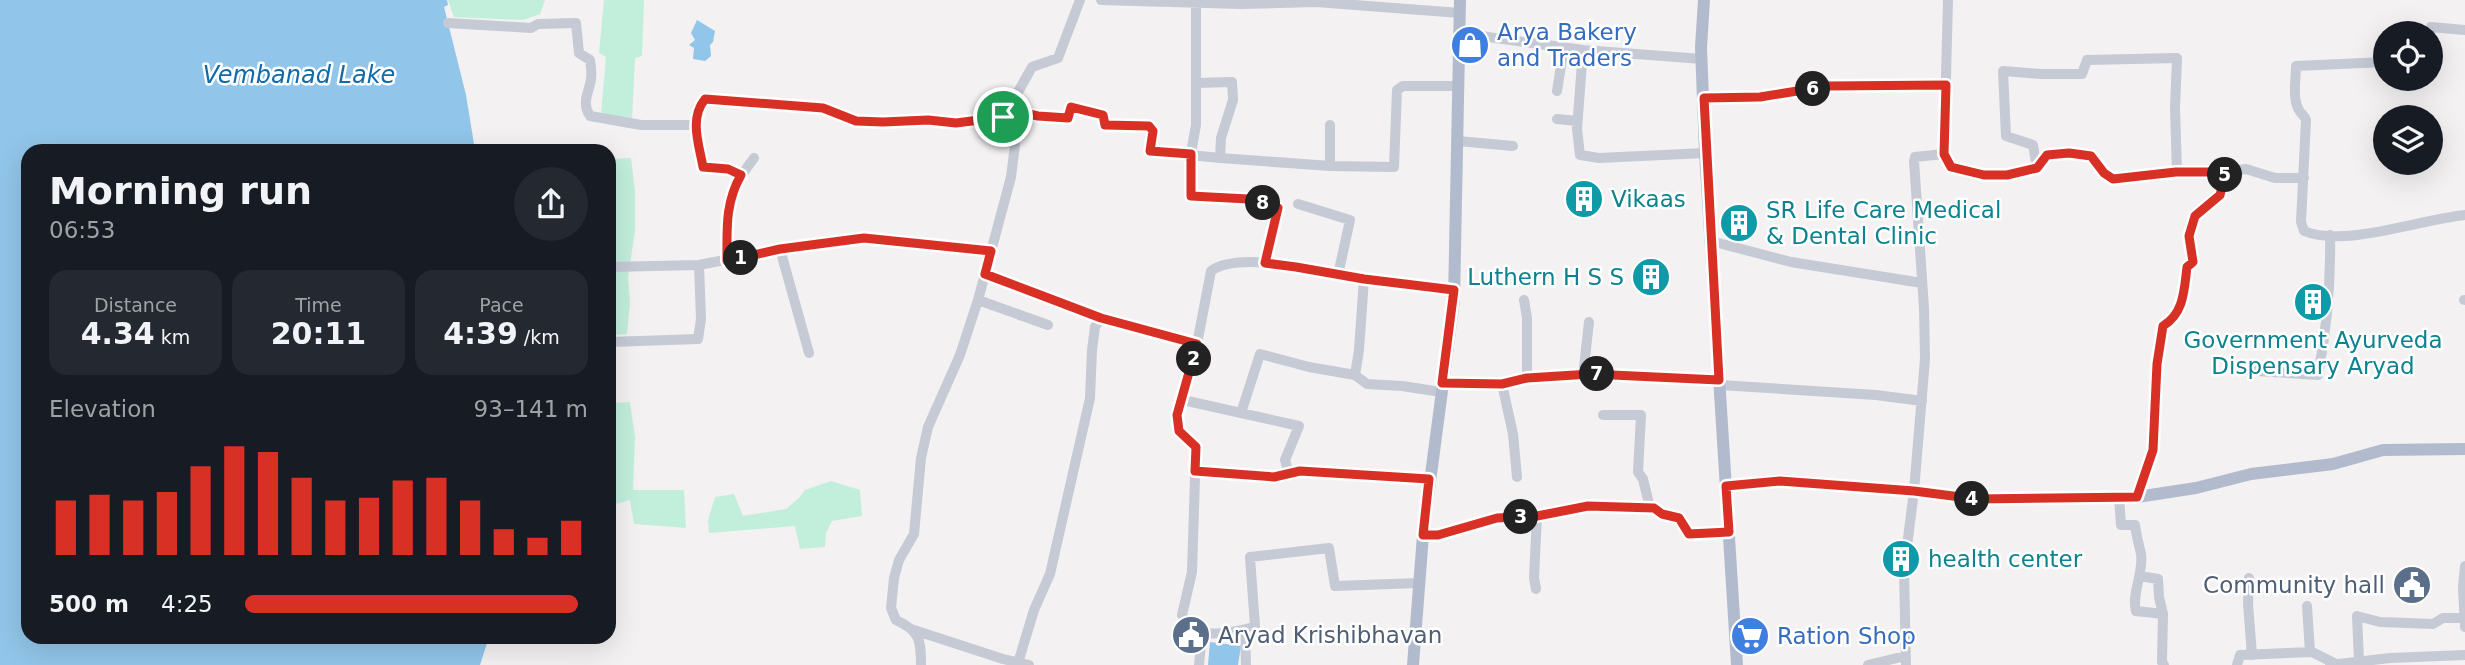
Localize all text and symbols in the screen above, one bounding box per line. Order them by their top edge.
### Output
place label: Arya Bakery and Traders [1497,19,1637,71]
map controls [2373,21,2443,175]
button: locate [2373,21,2443,91]
shop icon: Arya Bakery and Traders [1449,24,1491,66]
water label: Vembanad Lake [203,61,395,89]
pin: 6 [1796,72,1830,106]
text: 6 [1806,77,1819,99]
pin [973,87,1033,147]
icon: arrive [984,98,1022,136]
button: layers [2373,105,2443,175]
pin: 5 [2208,158,2242,192]
text: 5 [2218,163,2231,185]
button: share [514,167,588,241]
text: Morning run [49,169,312,213]
building icon: Vikaas [1563,178,1605,220]
pin: 8 [1246,186,1280,220]
place label: Vikaas [1611,186,1686,212]
text: 8 [1256,191,1269,213]
place label: SR Life Care Medical & Dental Clinic [1766,197,2001,249]
building icon: SR Life Care Medical & Dental Clinic [1718,202,1760,244]
text: 06:53 [49,217,115,243]
pin: 1 [724,240,758,276]
text: 1 [734,246,747,268]
building icon: Luthern H S S [1630,256,1672,298]
place label: Luthern H S S [1467,264,1624,290]
building icon: Government Ayurveda Dispensary Aryad [2292,281,2334,323]
text: Distance [94,294,177,316]
text: Time [295,294,342,316]
text: Pace [479,294,524,316]
text: 4.34 [81,316,155,351]
text: 20:11 [271,316,366,351]
text: 4:39 [443,316,518,351]
text: km [155,326,190,348]
text: /km [518,326,560,348]
place label: Government Ayurveda Dispensary Aryad [2183,327,2443,379]
pin: 2 [1176,342,1212,376]
text: 2 [1187,347,1200,369]
pin: 7 [1580,356,1614,392]
text: 7 [1590,362,1603,384]
text: Elevation [49,396,156,422]
text: 93–141 m [474,396,588,422]
pin: 4 [1954,482,1990,516]
text: 4 [1965,487,1978,509]
pin: 3 [1504,500,1538,534]
text: 3 [1514,505,1527,527]
building icon: health center [1880,538,1922,580]
place label: health center [1928,546,2083,572]
public building icon: Community hall [2391,564,2433,606]
place label: Community hall [2203,572,2385,598]
text: 500 m [49,591,129,617]
text: 4:25 [161,591,213,617]
public building icon: Aryad Krishibhavan [1170,614,1212,656]
supermarket icon: Ration Shop [1729,615,1771,657]
place label: Aryad Krishibhavan [1218,622,1442,648]
place label: Ration Shop [1777,623,1916,649]

